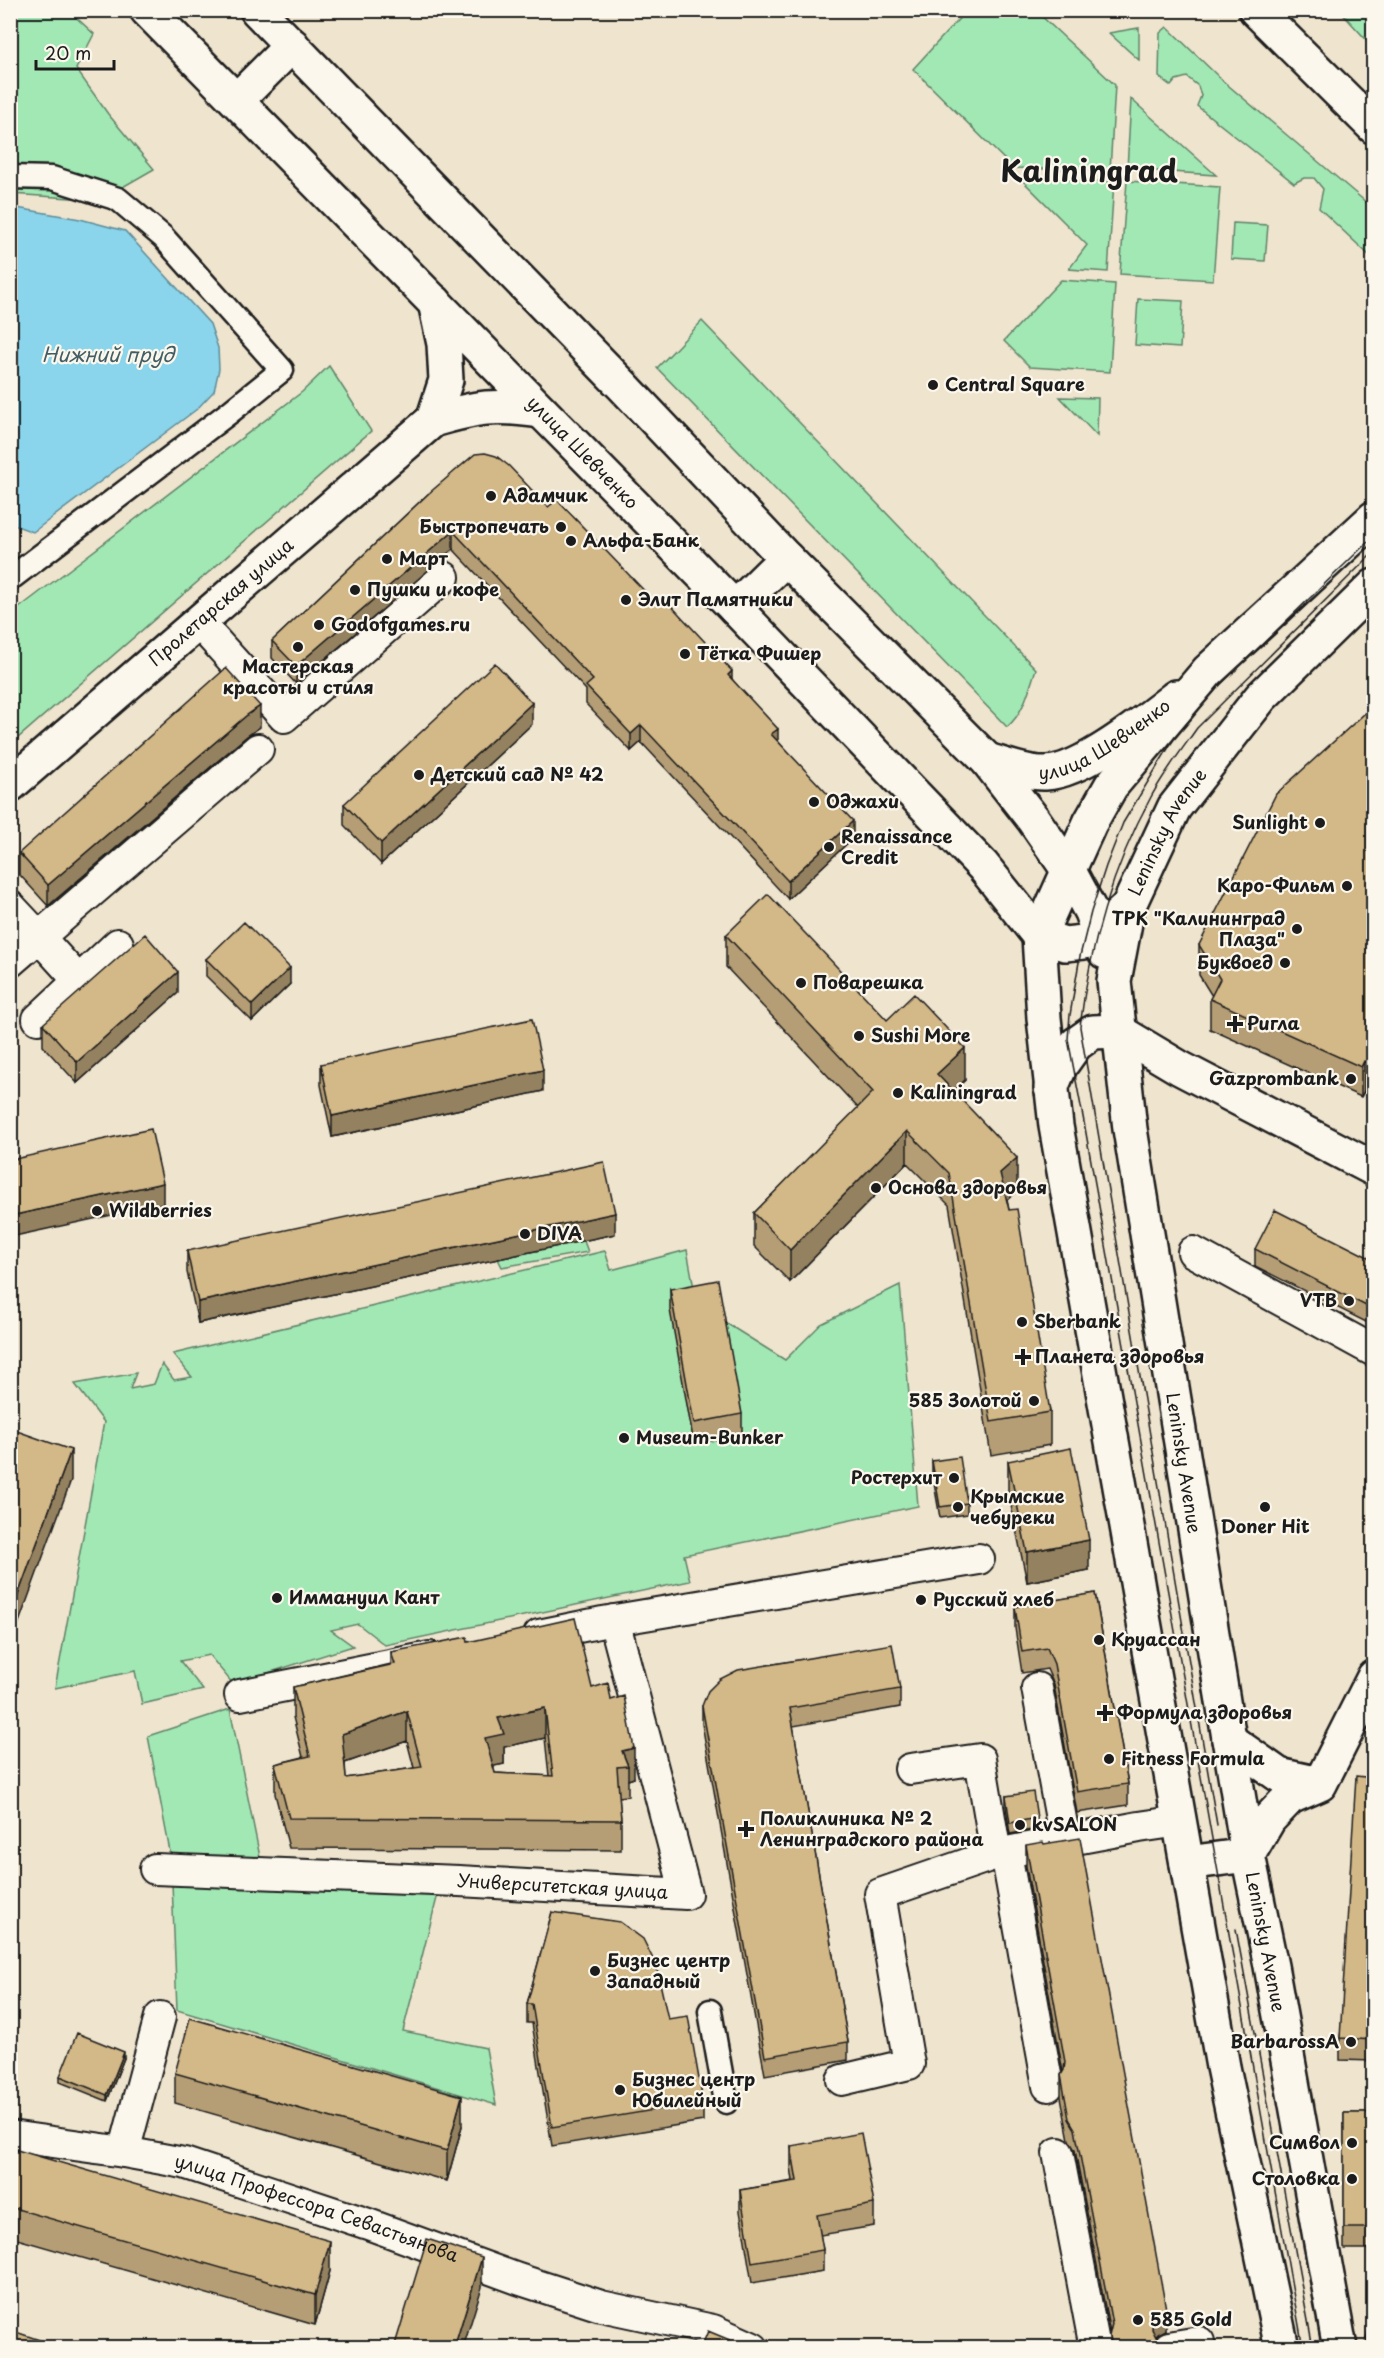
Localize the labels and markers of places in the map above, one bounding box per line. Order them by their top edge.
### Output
place label: Central Square [945,370,1085,397]
marker: Central Square [926,378,940,392]
place label: Адамчик [503,481,588,508]
marker: Адамчик [484,489,498,503]
place label: Быстропечать [420,512,549,539]
marker: Быстропечать [554,520,568,534]
place label: Альфа-Банк [583,526,700,553]
marker: Альфа-Банк [564,534,578,548]
place label: Март [399,544,449,571]
marker: Март [380,552,394,566]
place label: Пушки и кофе [367,575,499,602]
marker: Пушки и кофе [348,583,362,597]
place label: Элит Памятники [638,585,794,612]
marker: Элит Памятники [619,593,633,607]
place label: Godofgames.ru [331,610,470,637]
marker: Godofgames.ru [312,618,326,632]
place label: Тётка Фишер [697,639,821,666]
marker: Мастерская красоты и стиля [291,640,305,654]
marker: Тётка Фишер [678,647,692,661]
place label: Мастерская красоты и стиля [222,652,374,700]
place label: Детский сад № 42 [430,760,604,787]
marker: Детский сад № 42 [412,768,426,782]
place label: Оджахи [826,787,899,814]
marker: Оджахи [807,795,821,809]
place label: Sunlight [1232,808,1308,835]
marker: Sunlight [1313,816,1327,830]
place label: Renaissance Credit [841,822,952,870]
marker: Renaissance Credit [822,840,836,854]
place label: Каро-Фильм [1217,871,1335,898]
marker: Каро-Фильм [1340,879,1354,893]
place label: ТРК "Калининград Плаза" [1112,904,1285,952]
marker: ТРК "Калининград Плаза" [1290,922,1304,936]
place label: Буквоед [1197,948,1273,975]
marker: Буквоед [1278,956,1292,970]
place label: Поварешка [813,968,924,995]
marker: Поварешка [794,976,808,990]
place label: Ригла [1247,1009,1300,1036]
marker: Ригла [1228,1017,1242,1031]
place label: Sushi More [871,1021,971,1048]
marker: Sushi More [852,1029,866,1043]
place label: Gazprombank [1209,1064,1339,1091]
marker: Gazprombank [1344,1072,1358,1086]
place label: Kaliningrad [910,1078,1017,1105]
marker: Kaliningrad [891,1086,905,1100]
place label: Основа здоровья [888,1173,1047,1200]
marker: Основа здоровья [869,1181,883,1195]
place label: Wildberries [109,1196,212,1223]
marker: Wildberries [90,1204,104,1218]
place label: DIVA [537,1219,582,1246]
marker: DIVA [518,1227,532,1241]
place label: VTB [1300,1286,1337,1313]
marker: VTB [1342,1294,1356,1308]
place label: Sberbank [1034,1307,1121,1334]
marker: Sberbank [1015,1315,1029,1329]
place label: Планета здоровья [1035,1342,1204,1369]
marker: Планета здоровья [1016,1350,1030,1364]
place label: 585 Золотой [909,1386,1022,1413]
marker: 585 Золотой [1027,1394,1041,1408]
place label: Museum-Bunker [636,1423,784,1450]
marker: Museum-Bunker [617,1431,631,1445]
place label: Ростерхит [851,1463,943,1490]
marker: Ростерхит [947,1471,961,1485]
place label: Крымские чебуреки [970,1482,1065,1530]
marker: Крымские чебуреки [951,1500,965,1514]
marker: Doner Hit [1258,1500,1272,1514]
place label: Doner Hit [1220,1512,1310,1539]
place label: Иммануил Кант [289,1583,441,1610]
place label: Русский хлеб [933,1585,1054,1612]
marker: Иммануил Кант [270,1591,284,1605]
marker: Русский хлеб [914,1593,928,1607]
place label: Круассан [1111,1625,1200,1652]
marker: Круассан [1092,1633,1106,1647]
place label: Формула здоровья [1117,1698,1292,1725]
marker: Формула здоровья [1098,1706,1112,1720]
place label: Fitness Formula [1121,1744,1265,1771]
marker: Fitness Formula [1102,1752,1116,1766]
place label: Поликлиника № 2 Ленинградского района [760,1804,984,1852]
place label: kvSALON [1032,1810,1117,1837]
marker: kvSALON [1013,1818,1027,1832]
marker: Поликлиника № 2 Ленинградского района [737,1820,755,1838]
place label: Бизнес центр Западный [606,1946,730,1994]
marker: Бизнес центр Западный [588,1964,602,1978]
place label: BarbarossA [1230,2027,1339,2054]
marker: BarbarossA [1344,2035,1358,2049]
place label: Бизнес центр Юбилейный [632,2065,755,2113]
marker: Бизнес центр Юбилейный [613,2083,627,2097]
place label: Символ [1269,2128,1340,2155]
marker: Символ [1345,2136,1359,2150]
place label: Столовка [1252,2164,1340,2191]
marker: Столовка [1345,2172,1359,2186]
place label: 585 Gold [1150,2305,1232,2332]
marker: 585 Gold [1131,2313,1145,2327]

